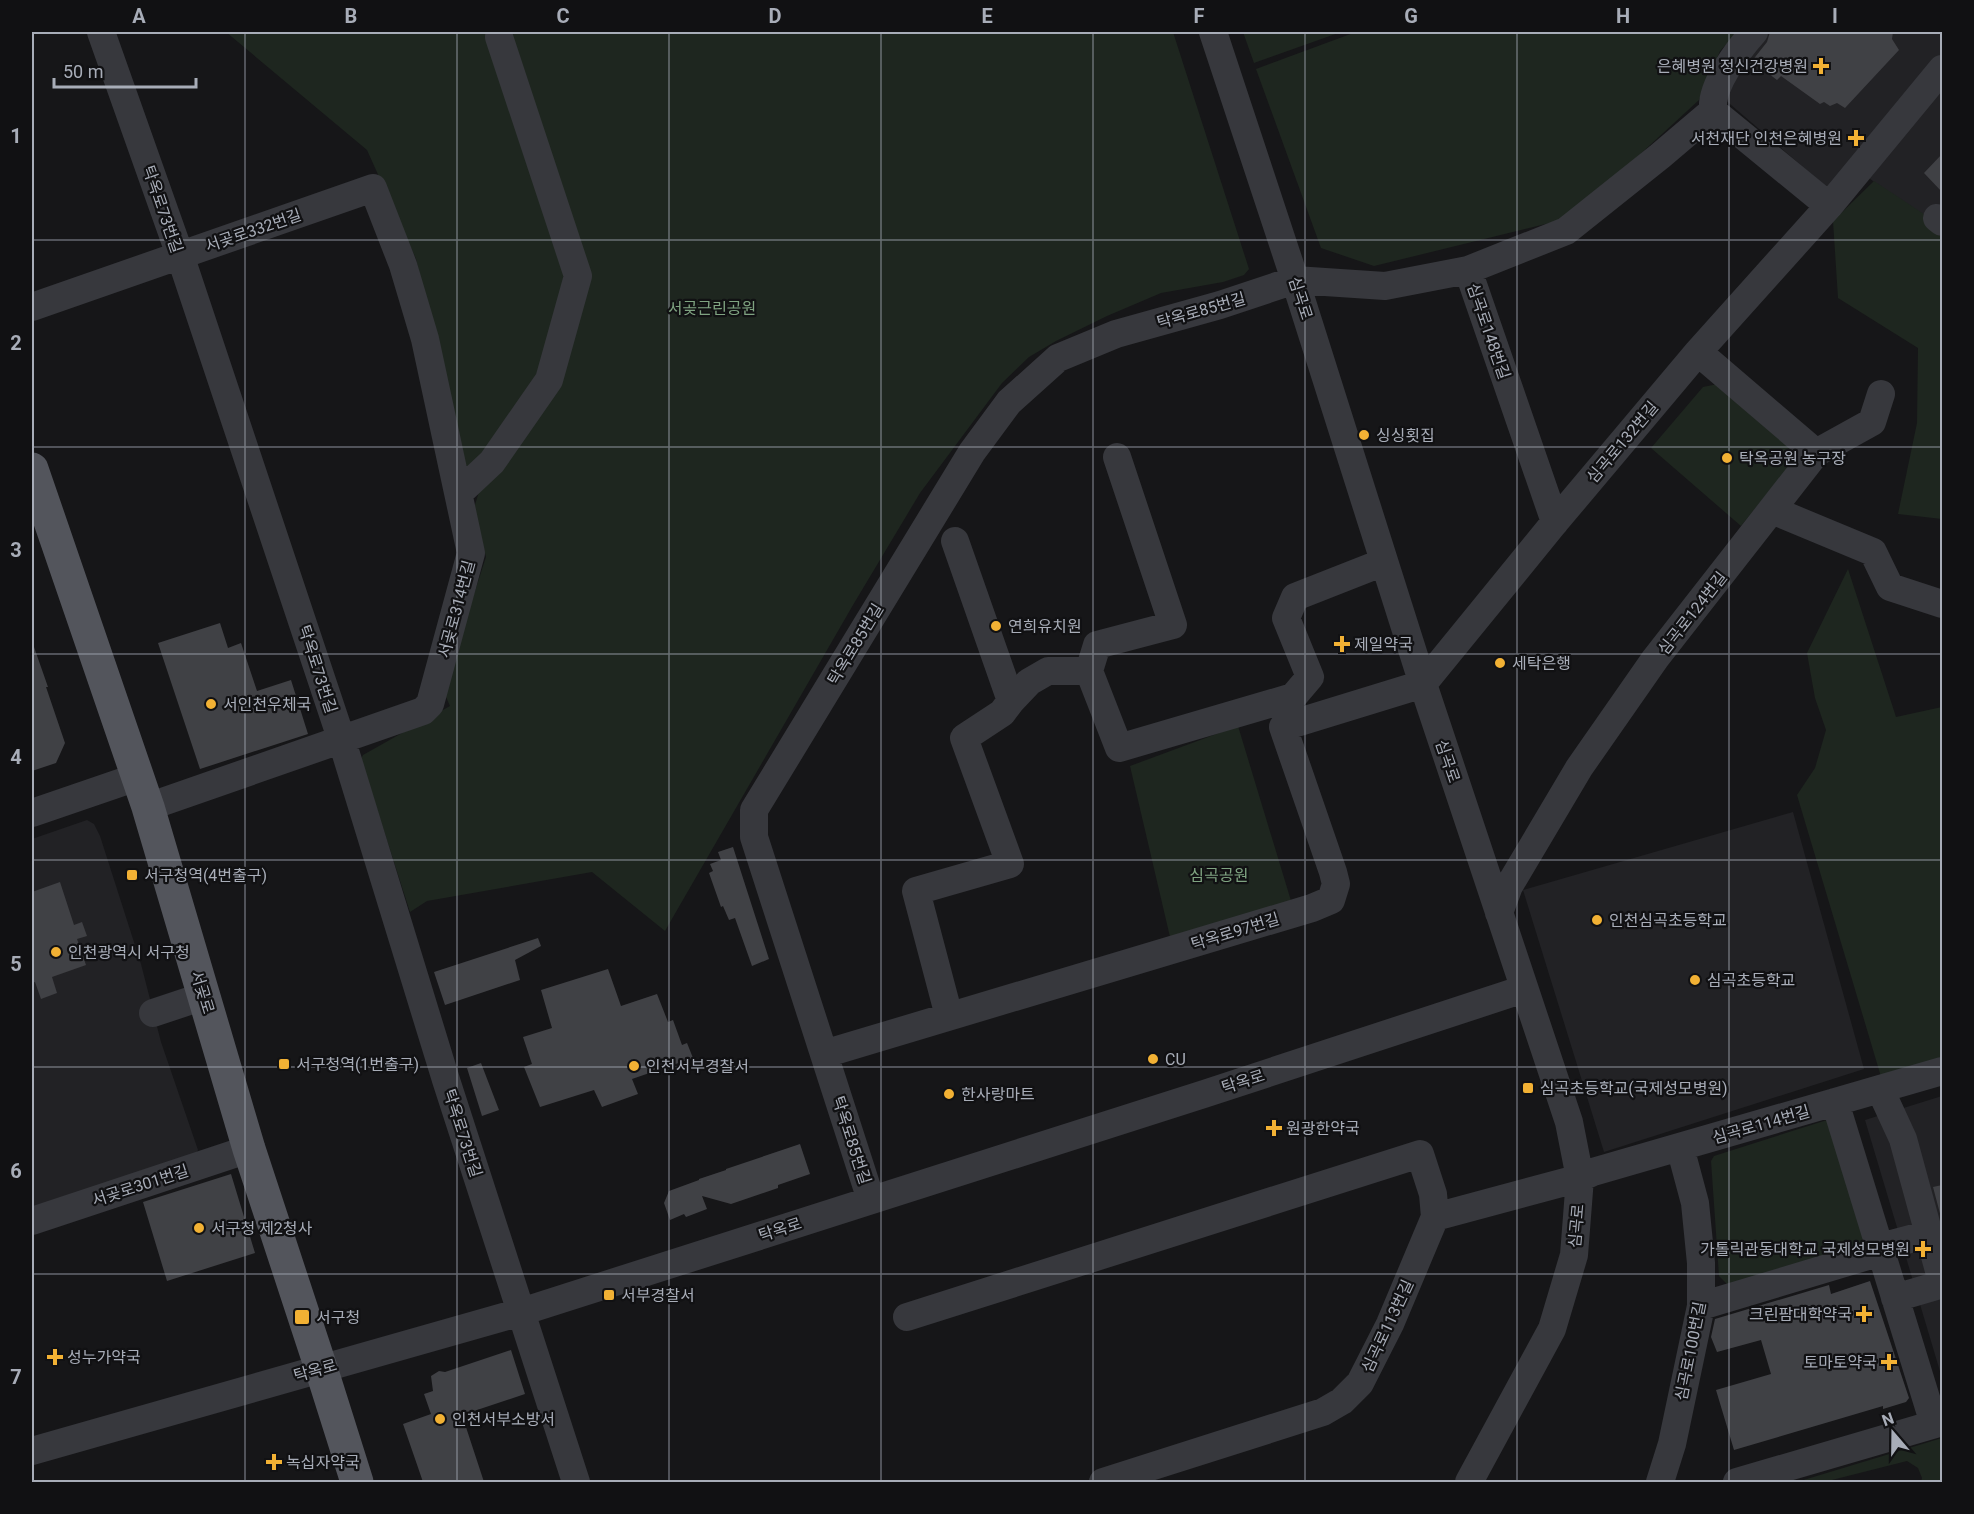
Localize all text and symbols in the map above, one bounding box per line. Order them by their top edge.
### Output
text: A [132,4,146,28]
text: B [345,4,357,28]
text: C [556,4,570,28]
text: D [769,4,782,28]
text: E [981,4,993,28]
text: F [1194,4,1205,28]
text: G [1404,4,1418,28]
text: H [1616,4,1630,28]
text: I [1832,4,1838,28]
scale bar [54,51,196,89]
place label: 은혜병원 정신건강병원 [1657,57,1808,76]
marker: 은혜병원 정신건강병원 [1812,57,1830,75]
text: 50 m [63,61,103,82]
text: 1 [10,124,22,148]
place label: 서천재단 인천은혜병원 [1691,129,1842,148]
marker: 서천재단 인천은혜병원 [1847,129,1865,147]
street label: 탁옥로73번길 [139,163,186,256]
street label: 서곶로332번길 [203,205,304,256]
street label: 심곡로 [1285,274,1316,322]
street label: 심곡로148번길 [1463,281,1514,382]
street label: 탁옥로85번길 [1154,289,1248,332]
park label: 서곶근린공원 [668,299,756,318]
text: 2 [10,331,22,355]
street label: 심곡로132번길 [1583,398,1662,487]
place label: 싱싱횟집 [1376,426,1435,445]
marker: 싱싱횟집 [1357,428,1371,442]
place label: 탁옥공원 농구장 [1739,449,1846,468]
marker: 탁옥공원 농구장 [1720,451,1734,465]
text: 3 [10,538,22,562]
street label: 서곶로314번길 [434,558,479,660]
street label: 심곡로124번길 [1654,568,1731,659]
street label: 탁옥로85번길 [824,600,887,688]
place label: 연희유치원 [1008,617,1082,636]
marker: 연희유치원 [989,619,1003,633]
street label: 탁옥로73번길 [294,623,341,716]
place label: 제일약국 [1354,635,1413,654]
marker: 제일약국 [1335,637,1349,651]
place label: 세탁은행 [1512,654,1571,673]
marker: 세탁은행 [1493,656,1507,670]
place label: 서인천우체국 [223,695,311,714]
marker: 서인천우체국 [204,697,218,711]
street label: 심곡로 [1431,737,1464,785]
text: 4 [10,745,22,769]
place label: 서구청역(4번출구) [144,866,267,885]
park label: 심곡공원 [1190,866,1248,885]
marker: 서구청역(4번출구) [125,868,139,882]
street label: 탁옥로97번길 [1189,909,1282,954]
place label: 인천심곡초등학교 [1609,911,1727,930]
marker: 인천심곡초등학교 [1590,913,1604,927]
place label: 인천광역시 서구청 [68,943,190,962]
marker: 인천광역시 서구청 [49,945,63,959]
text: 5 [10,952,22,976]
street label: 서곶로 [187,968,218,1016]
place label: 심곡초등학교 [1707,971,1795,990]
marker: 심곡초등학교 [1688,973,1702,987]
place label: CU [1165,1050,1186,1069]
marker: CU [1146,1052,1160,1066]
place label: 서구청역(1번출구) [296,1055,419,1074]
marker: 서구청역(1번출구) [277,1057,291,1071]
place label: 인천서부경찰서 [646,1057,749,1076]
marker: 인천서부경찰서 [627,1059,641,1073]
street label: 탁옥로 [1219,1066,1267,1097]
place label: 심곡초등학교(국제성모병원) [1540,1079,1728,1098]
marker: 심곡초등학교(국제성모병원) [1521,1081,1535,1095]
place label: 한사랑마트 [961,1085,1035,1104]
street label: 탁옥로73번길 [439,1087,486,1180]
marker: 한사랑마트 [942,1087,956,1101]
street label: 탁옥로85번길 [828,1094,875,1187]
street label: 심곡로114번길 [1710,1101,1812,1147]
place label: 원광한약국 [1286,1119,1360,1138]
marker: 원광한약국 [1267,1121,1281,1135]
text: 6 [10,1159,22,1183]
street label: 서곶로301번길 [89,1161,191,1210]
street label: 심곡로 [1565,1203,1588,1249]
street label: 탁옥로 [756,1214,804,1245]
place label: 서구청 제2청사 [211,1219,313,1238]
marker: 서구청 제2청사 [192,1221,206,1235]
place label: 가톨릭관동대학교 국제성모병원 [1700,1240,1910,1259]
marker: 가톨릭관동대학교 국제성모병원 [1914,1240,1932,1258]
street label: 심곡로113번길 [1358,1277,1417,1376]
place label: 서부경찰서 [621,1286,695,1305]
marker: 서부경찰서 [602,1288,616,1302]
street label: 심곡로100번길 [1672,1300,1709,1402]
place label: 크린팜대학약국 [1749,1305,1852,1324]
marker: 크린팜대학약국 [1857,1307,1871,1321]
marker: 서구청 [293,1308,311,1326]
place label: 서구청 [316,1308,360,1327]
place label: 성누가약국 [67,1348,141,1367]
marker: 성누가약국 [48,1350,62,1364]
place label: 토마토약국 [1803,1353,1877,1372]
street label: 탁옥로 [291,1355,339,1386]
marker: 토마토약국 [1882,1355,1896,1369]
text: 7 [10,1365,22,1389]
north arrow [1863,1403,1923,1463]
text: N [1879,1409,1897,1430]
place label: 인천서부소방서 [452,1410,555,1429]
marker: 인천서부소방서 [433,1412,447,1426]
place label: 녹십자약국 [286,1453,360,1472]
marker: 녹십자약국 [267,1455,281,1469]

